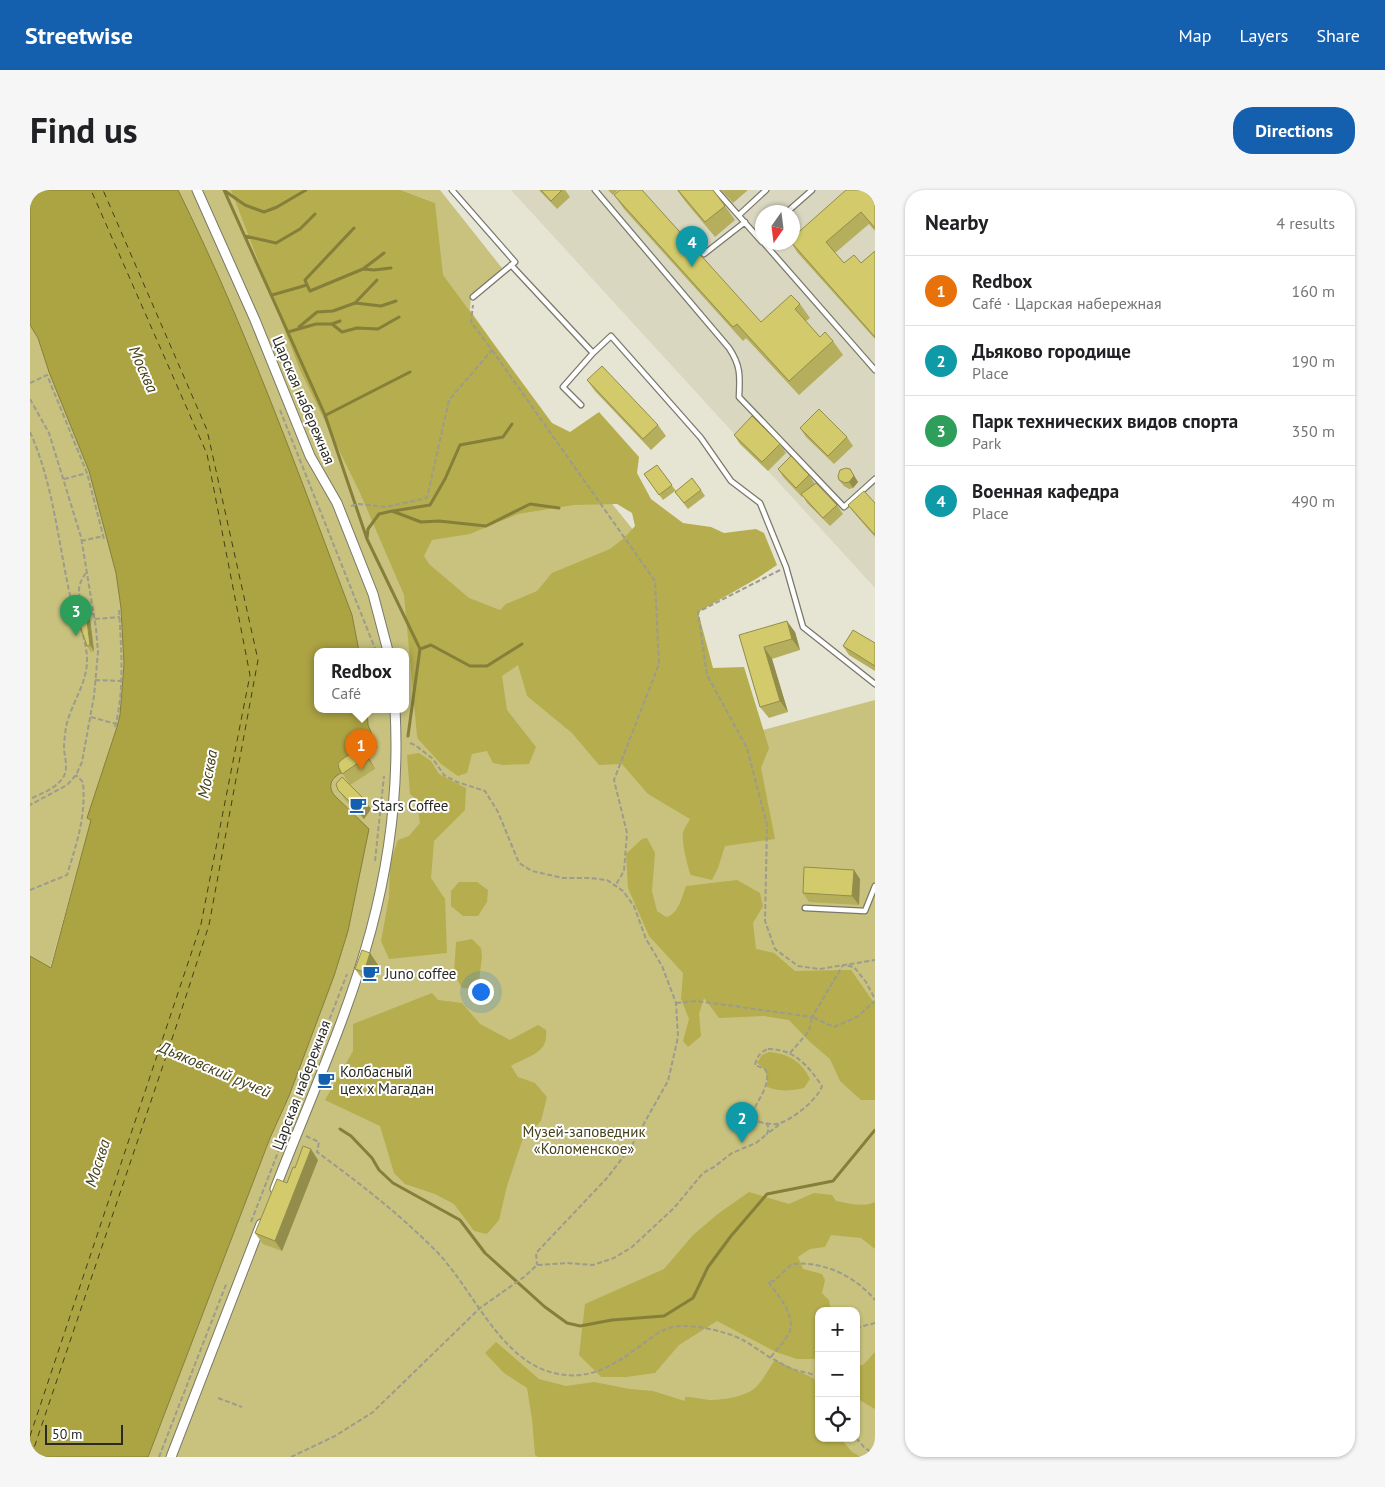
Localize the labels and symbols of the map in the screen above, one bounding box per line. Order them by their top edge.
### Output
north arrow [755,205,800,250]
pin: 4 [676,226,708,267]
street label: Царская набережная [268,333,340,467]
water label: Москва [125,343,163,396]
pin: 3 [60,595,92,636]
pin: 1 [345,729,377,770]
water label: Москва [193,748,222,800]
cafe icon: Stars Coffee [348,795,368,815]
place label: Stars Coffee [372,796,448,815]
cafe icon: Juno coffee [361,963,381,983]
place label: Juno coffee [384,964,456,983]
your location [468,979,494,1005]
street label: Царская набережная [267,1017,335,1153]
water label: Дьяковский ручей [154,1036,274,1102]
place label: Колбасный цех x Магадан [340,1062,434,1098]
cafe icon: Колбасный цех x Магадан [316,1070,336,1090]
pin: 2 [726,1102,758,1143]
park label: Музей-заповедник «Коломенское» [522,1122,646,1158]
water label: Москва [80,1136,114,1189]
scale bar [45,1422,122,1445]

